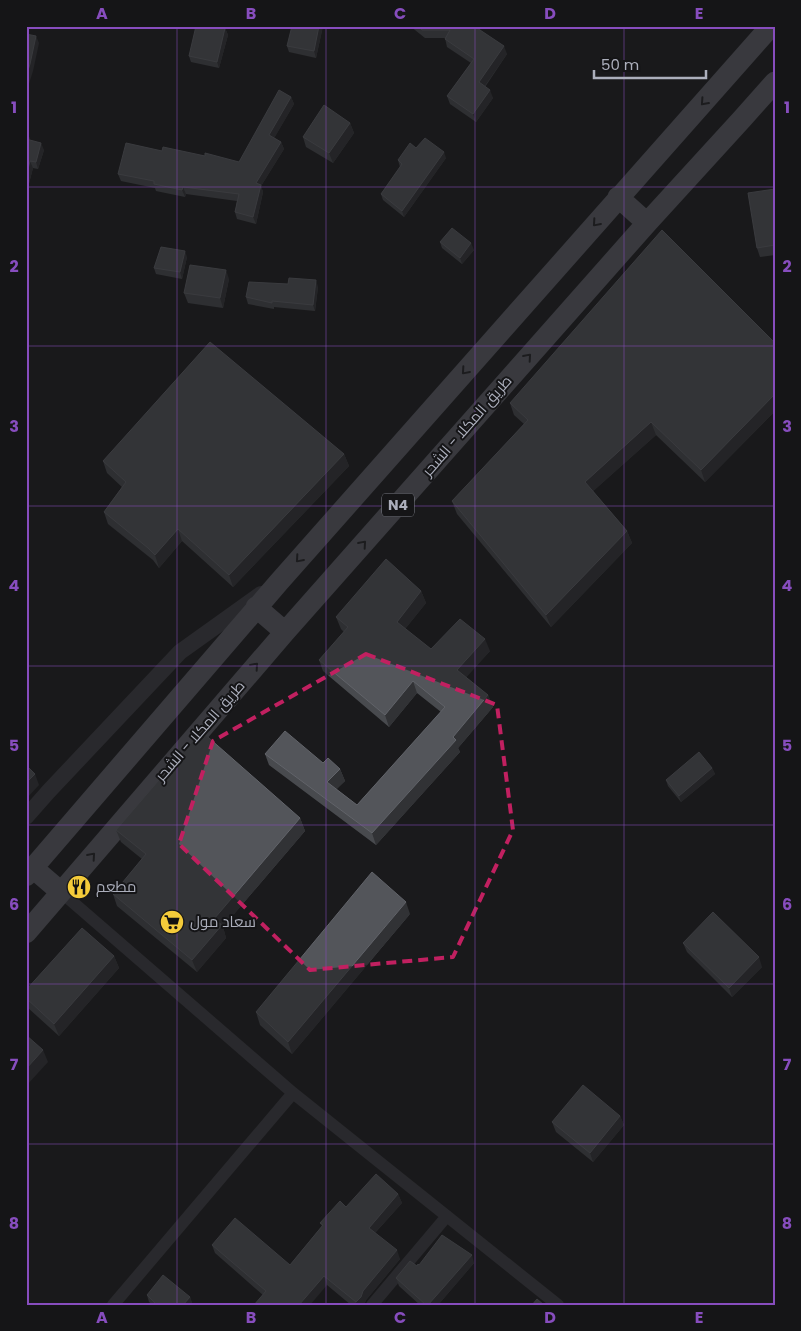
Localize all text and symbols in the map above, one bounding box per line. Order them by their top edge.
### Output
text: A [96,2,108,25]
text: B [246,2,256,25]
text: C [394,2,406,25]
text: D [544,2,556,25]
text: E [695,2,703,25]
scale bar [594,48,706,80]
text: 50 m [601,54,639,75]
text: 1 [11,96,17,119]
one-way arrow [700,96,709,105]
text: 1 [784,96,790,119]
one-way arrow [592,218,601,227]
text: 2 [9,255,19,278]
text: 2 [782,255,792,278]
one-way arrow [522,353,531,362]
one-way arrow [462,366,471,375]
street label: طريق المكلا - الشحر [416,371,516,481]
text: 3 [9,415,19,438]
text: 3 [782,415,792,438]
road number: N4 [382,494,414,516]
one-way arrow [357,541,366,550]
one-way arrow [296,553,305,562]
text: 4 [9,574,20,597]
text: 4 [782,574,793,597]
one-way arrow [250,663,259,672]
street label: طريق المكلا - الشحر [149,676,249,786]
text: 5 [9,734,19,757]
text: 5 [782,734,792,757]
one-way arrow [86,852,95,861]
restaurant icon: مطعم [66,874,92,900]
place label: مطعم [96,876,136,897]
text: 6 [9,893,19,916]
text: 6 [782,893,792,916]
supermarket icon: سعاد مول [159,909,185,935]
place label: سعاد مول [190,911,256,932]
text: 7 [10,1053,19,1076]
text: 7 [783,1053,792,1076]
text: 8 [9,1212,19,1235]
text: 8 [782,1212,792,1235]
text: A [96,1306,108,1329]
text: B [246,1306,256,1329]
text: C [394,1306,406,1329]
text: D [544,1306,556,1329]
text: E [695,1306,703,1329]

